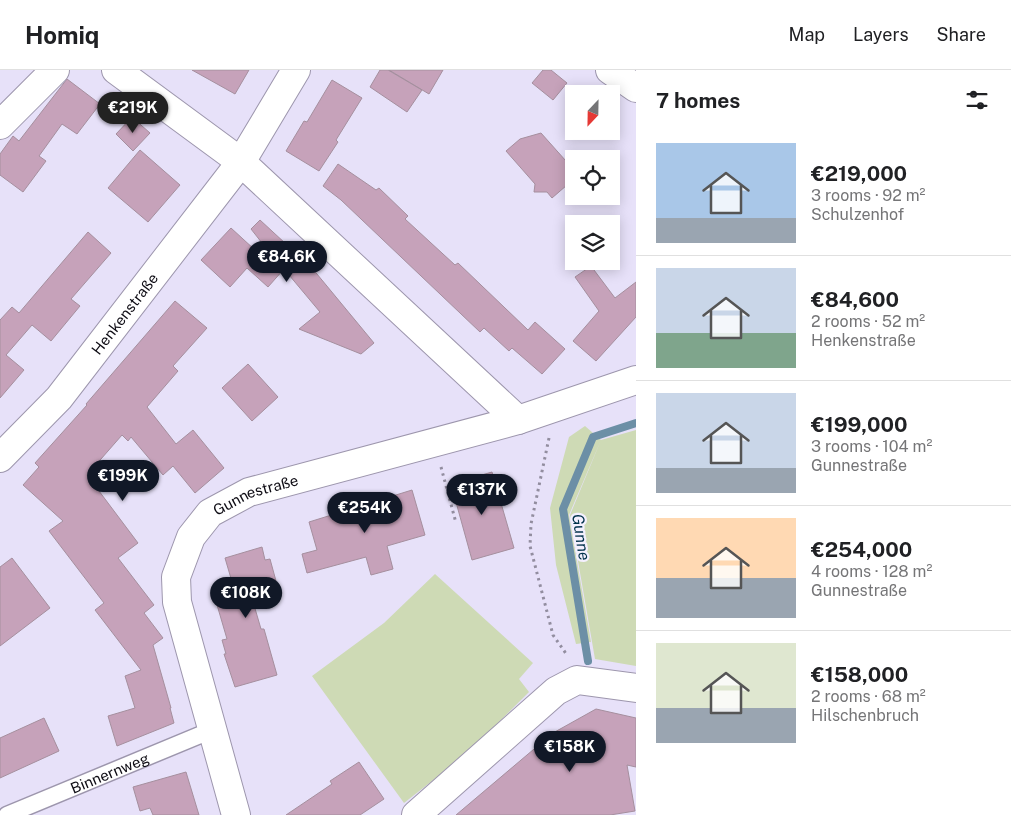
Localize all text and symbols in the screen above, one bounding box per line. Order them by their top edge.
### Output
text: Homiq [25,21,99,49]
text: Map [789,24,825,45]
text: Layers [853,24,909,45]
text: Share [937,24,986,45]
north arrow [565,85,620,140]
map controls [565,85,620,270]
icon: filters [963,86,991,114]
text: 7 homes [656,88,740,113]
pin: €219K [98,92,168,134]
text: €219K [108,98,158,117]
button: locate [565,150,620,205]
text: €219,000 [811,161,907,186]
icon: home [696,163,756,223]
text: 3 rooms · 92 m² [811,186,925,205]
text: Schulzenhof [811,205,904,224]
button: layers [565,215,620,270]
pin: €84.6K [246,240,328,283]
text: €84.6K [258,247,316,266]
street label: Henkenstraße [88,269,161,357]
text: €84,600 [811,287,899,312]
icon: home [696,288,756,348]
text: 2 rooms · 52 m² [811,312,925,331]
text: Henkenstraße [811,331,916,350]
text: €199,000 [811,412,908,437]
icon: home [696,413,756,473]
text: 3 rooms · 104 m² [811,437,932,456]
text: Gunnestraße [811,456,907,475]
pin: €199K [88,460,158,502]
text: €199K [98,466,148,485]
street label: Gunnestraße [210,471,300,518]
pin: €137K [447,474,517,516]
text: €137K [457,480,507,499]
pin: €254K [330,492,400,534]
text: €254K [338,498,392,517]
water label: Gunne [568,512,594,562]
text: €254,000 [811,537,912,562]
icon: home [696,538,756,598]
text: 4 rooms · 128 m² [811,562,932,581]
pin: €108K [211,576,281,619]
text: Gunnestraße [811,581,907,600]
text: €108K [221,583,271,602]
text: €158,000 [811,662,908,687]
icon: home [696,663,756,723]
text: 2 rooms · 68 m² [811,687,926,706]
text: Hilschenbruch [811,706,919,725]
pin: €158K [535,730,605,773]
text: €158K [545,737,595,756]
street label: Binnernweg [68,749,151,796]

